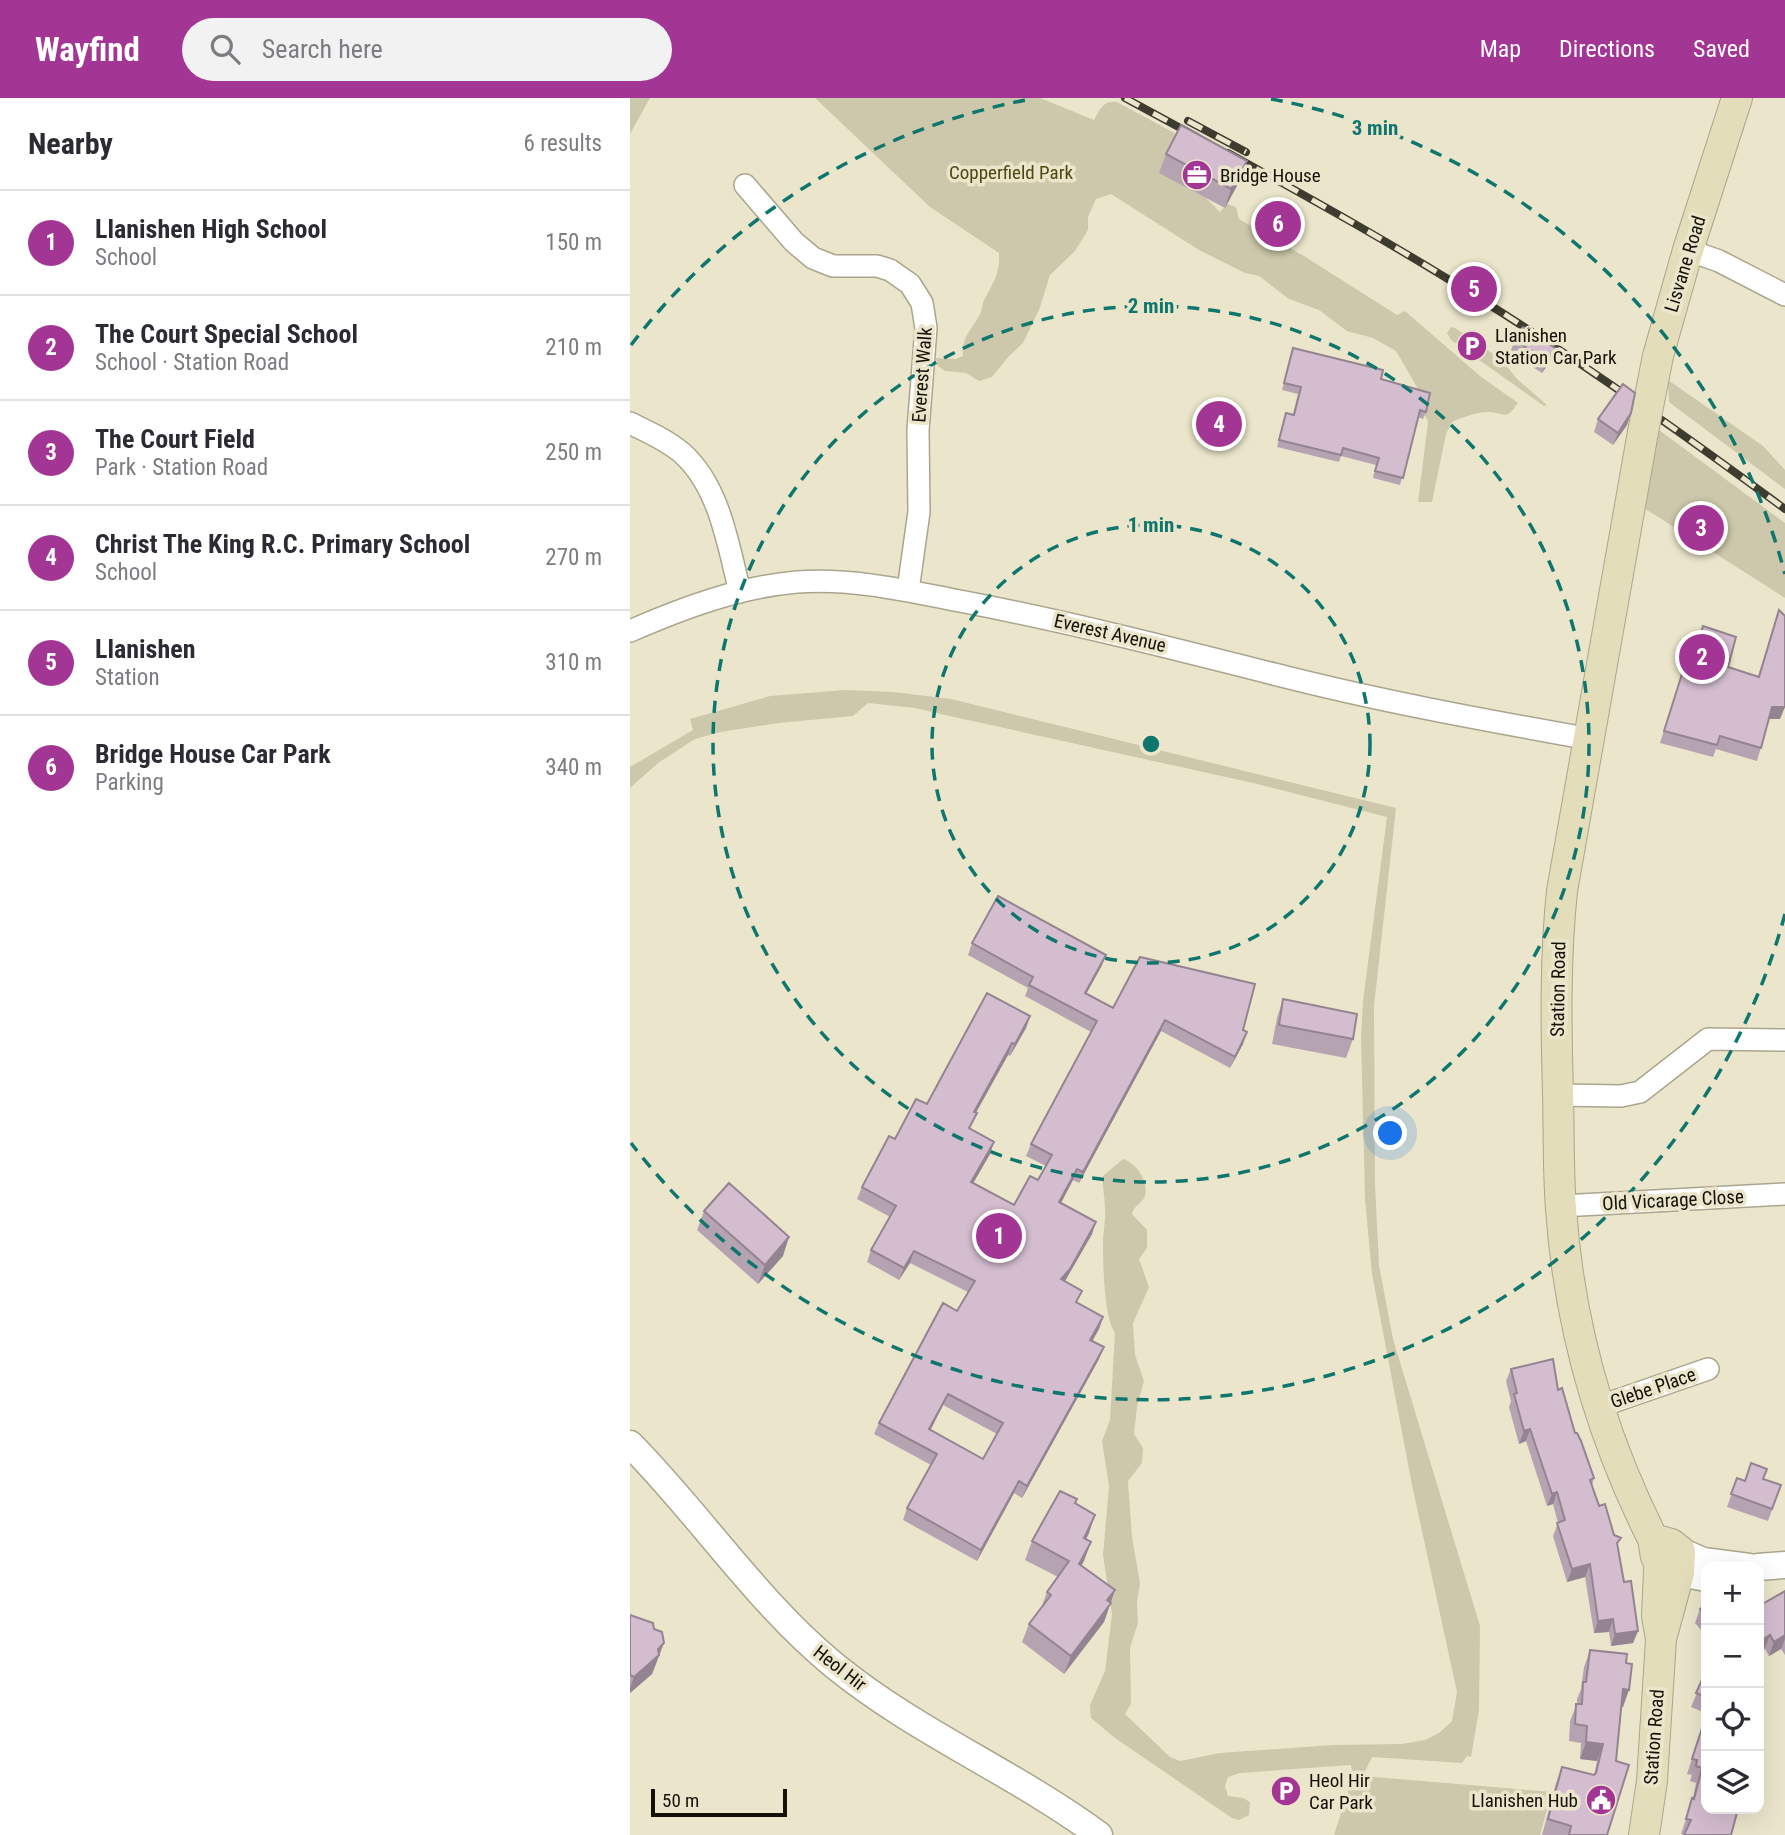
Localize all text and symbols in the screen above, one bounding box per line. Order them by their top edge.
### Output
search box [182,18,672,81]
text: Wayfind [35,30,140,69]
icon: search [206,30,244,68]
text: Search here [262,34,383,64]
text: Map [1480,35,1521,63]
text: Directions [1559,35,1655,63]
text: Saved [1693,35,1750,63]
text: 3 min [1352,116,1398,140]
text: Nearby [28,126,113,161]
text: 6 results [524,130,602,157]
office icon: Bridge House [1180,158,1214,192]
park label: Copperfield Park [949,161,1073,184]
place label: Bridge House [1220,164,1321,187]
pin: 6 [1255,198,1301,250]
street label: Lisvane Road [1659,213,1711,315]
text: Llanishen High School [95,214,327,244]
text: 1 [45,229,57,256]
text: 150 m [545,229,602,256]
text: School [95,244,157,271]
pin: 5 [1451,263,1497,315]
text: 2 min [1128,294,1174,318]
text: The Court Special School [95,319,358,349]
place label: Llanishen Station Car Park [1495,324,1617,369]
street label: Everest Walk [907,326,937,423]
parking icon: Llanishen Station Car Park [1455,329,1489,363]
text: 2 [45,334,57,361]
text: 210 m [545,334,602,361]
text: School · Station Road [95,349,289,376]
pin: 4 [1196,398,1242,450]
text: The Court Field [95,424,255,454]
text: 3 [45,439,57,466]
text: 250 m [545,439,602,466]
text: Park · Station Road [95,454,268,481]
pin: 3 [1678,502,1724,554]
text: 1 min [1128,513,1174,537]
text: Christ The King R.C. Primary School [95,529,470,559]
text: 4 [45,544,57,571]
text: 270 m [545,544,602,571]
text: School [95,559,157,586]
street label: Everest Avenue [1052,609,1168,657]
pin: 2 [1679,631,1725,683]
text: Llanishen [95,634,195,664]
text: 5 [45,649,57,676]
text: 310 m [545,649,602,676]
text: Station [95,664,160,691]
centre of rings [1139,732,1163,756]
text: Bridge House Car Park [95,739,331,769]
text: 6 [45,754,57,781]
text: 340 m [545,754,602,781]
text: Parking [95,769,164,796]
street label: Station Road [1546,941,1570,1037]
your location [1373,1116,1407,1150]
street label: Old Vicarage Close [1602,1185,1745,1215]
pin: 1 [976,1210,1022,1262]
street label: Glebe Place [1607,1363,1699,1413]
map controls [1701,1562,1764,1814]
button: + [1701,1562,1764,1625]
button: − [1701,1625,1764,1688]
street label: Heol Hir [809,1640,871,1696]
street label: Station Road [1639,1688,1669,1786]
button: locate [1701,1688,1764,1751]
button: layers [1701,1751,1764,1814]
place label: Heol Hir Car Park [1309,1769,1373,1814]
parking icon: Heol Hir Car Park [1269,1774,1303,1808]
public building icon: Llanishen Hub [1584,1783,1618,1817]
scale bar [651,1786,788,1818]
text: 50 m [662,1789,699,1812]
place label: Llanishen Hub [1471,1789,1578,1812]

